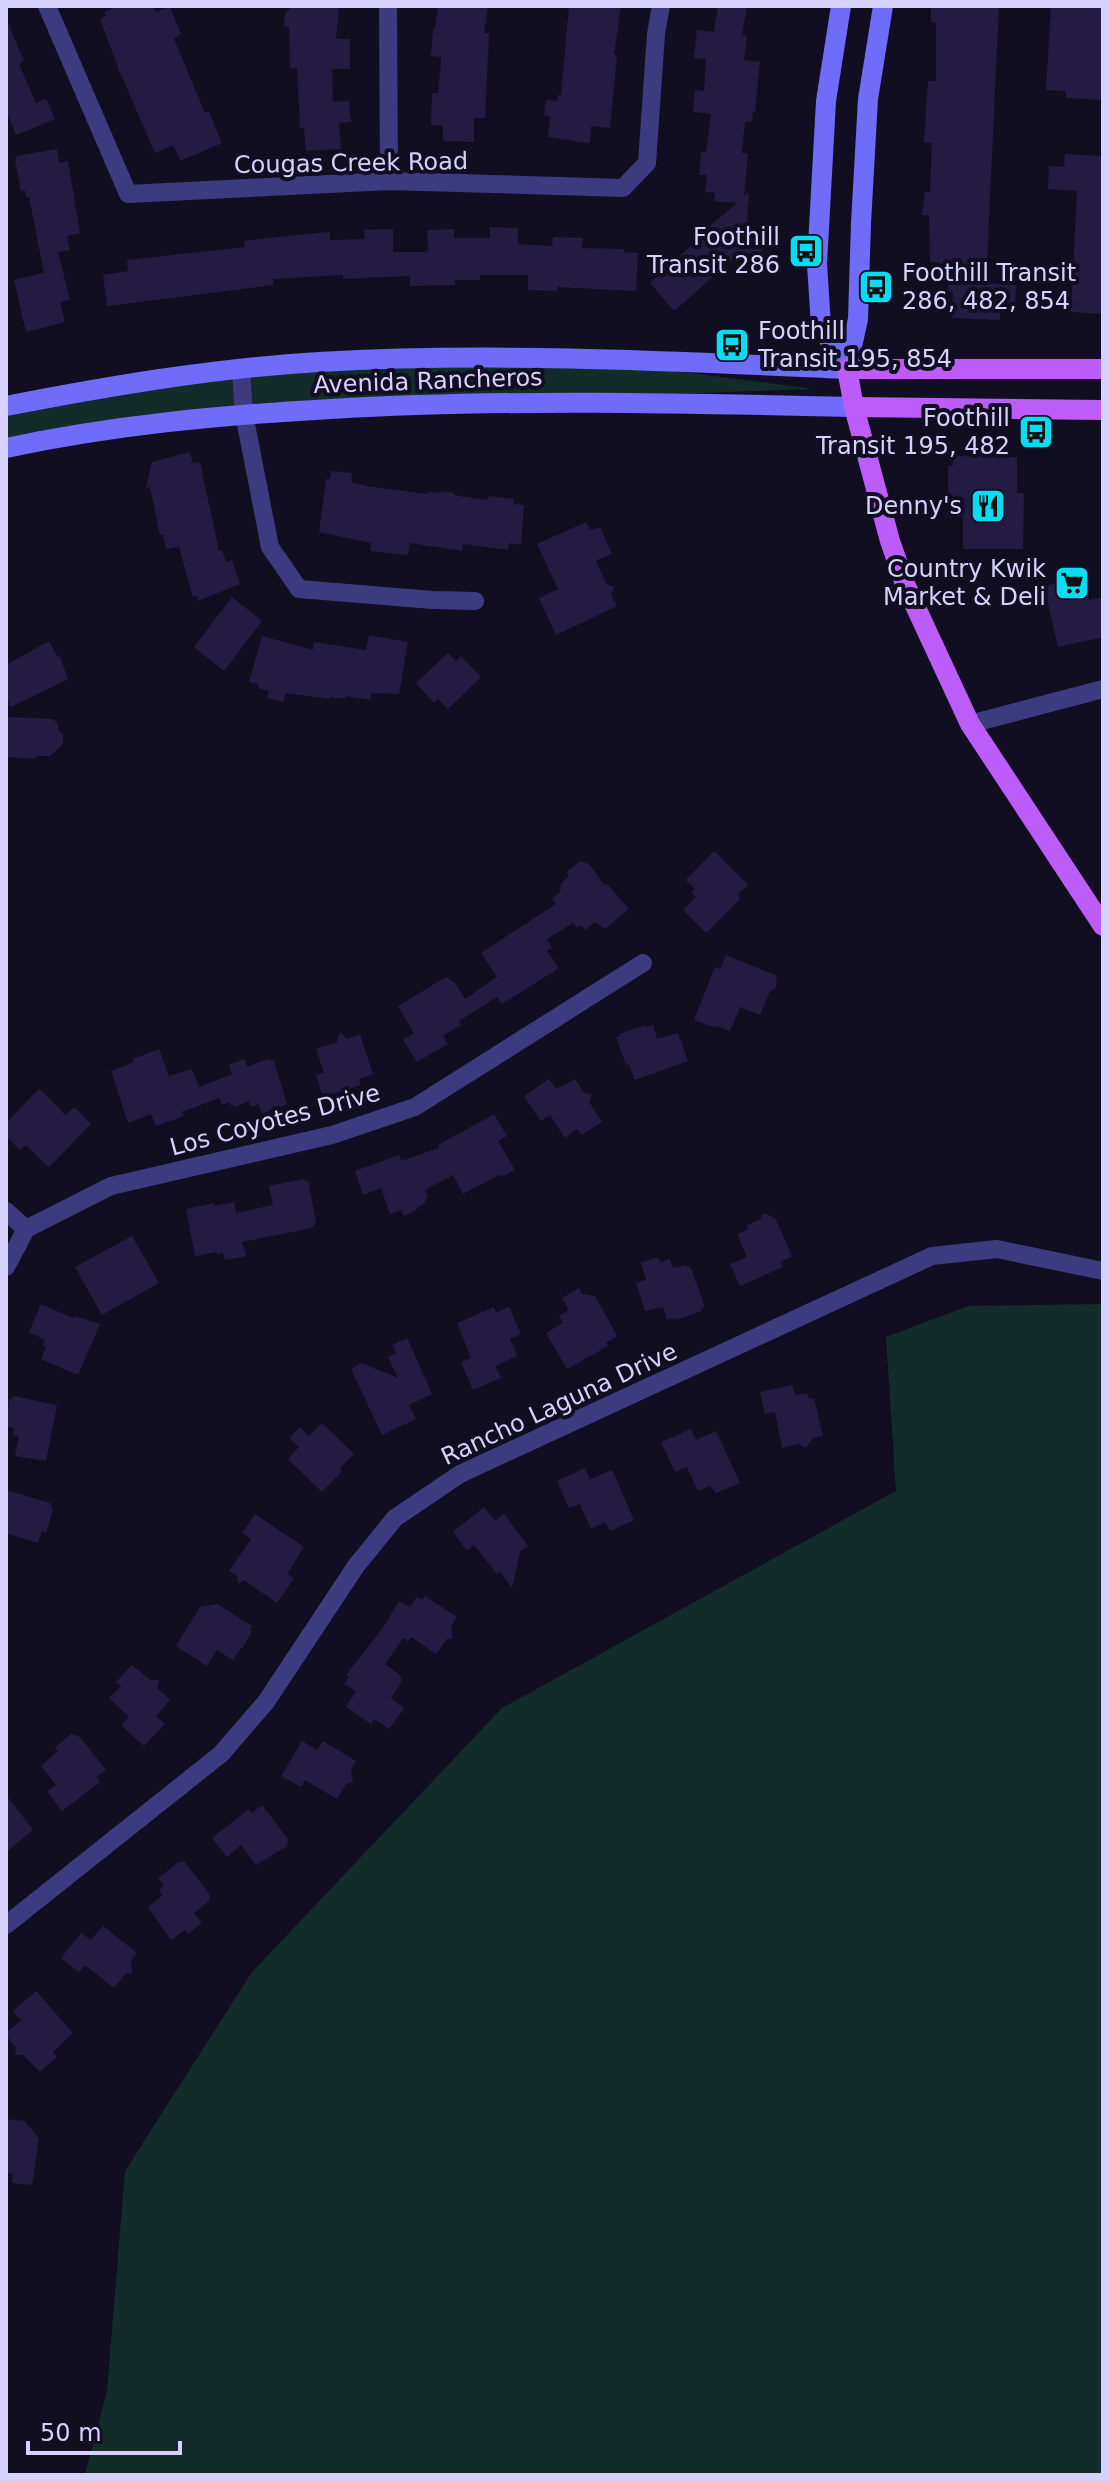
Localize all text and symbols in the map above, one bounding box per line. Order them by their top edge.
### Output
street label: Cougas Creek Road [234,147,468,179]
place label: Foothill Transit 286 [646,223,780,279]
bus stop icon: Foothill Transit 286 [787,232,825,270]
place label: Foothill Transit 286, 482, 854 [902,259,1076,315]
bus stop icon: Foothill Transit 286, 482, 854 [857,268,895,306]
place label: Foothill Transit 195, 854 [757,317,952,373]
bus stop icon: Foothill Transit 195, 854 [713,326,751,364]
street label: Avenida Rancheros [313,363,543,399]
place label: Foothill Transit 195, 482 [815,404,1010,460]
bus stop icon: Foothill Transit 195, 482 [1017,413,1055,451]
restaurant icon: Denny's [969,487,1007,525]
place label: Denny's [865,492,962,520]
place label: Country Kwik Market & Deli [883,555,1046,611]
supermarket icon: Country Kwik Market & Deli [1053,564,1091,602]
street label: Los Coyotes Drive [167,1078,383,1162]
street label: Rancho Laguna Drive [437,1337,681,1471]
scale bar [28,2405,180,2455]
text: 50 m [40,2419,102,2447]

